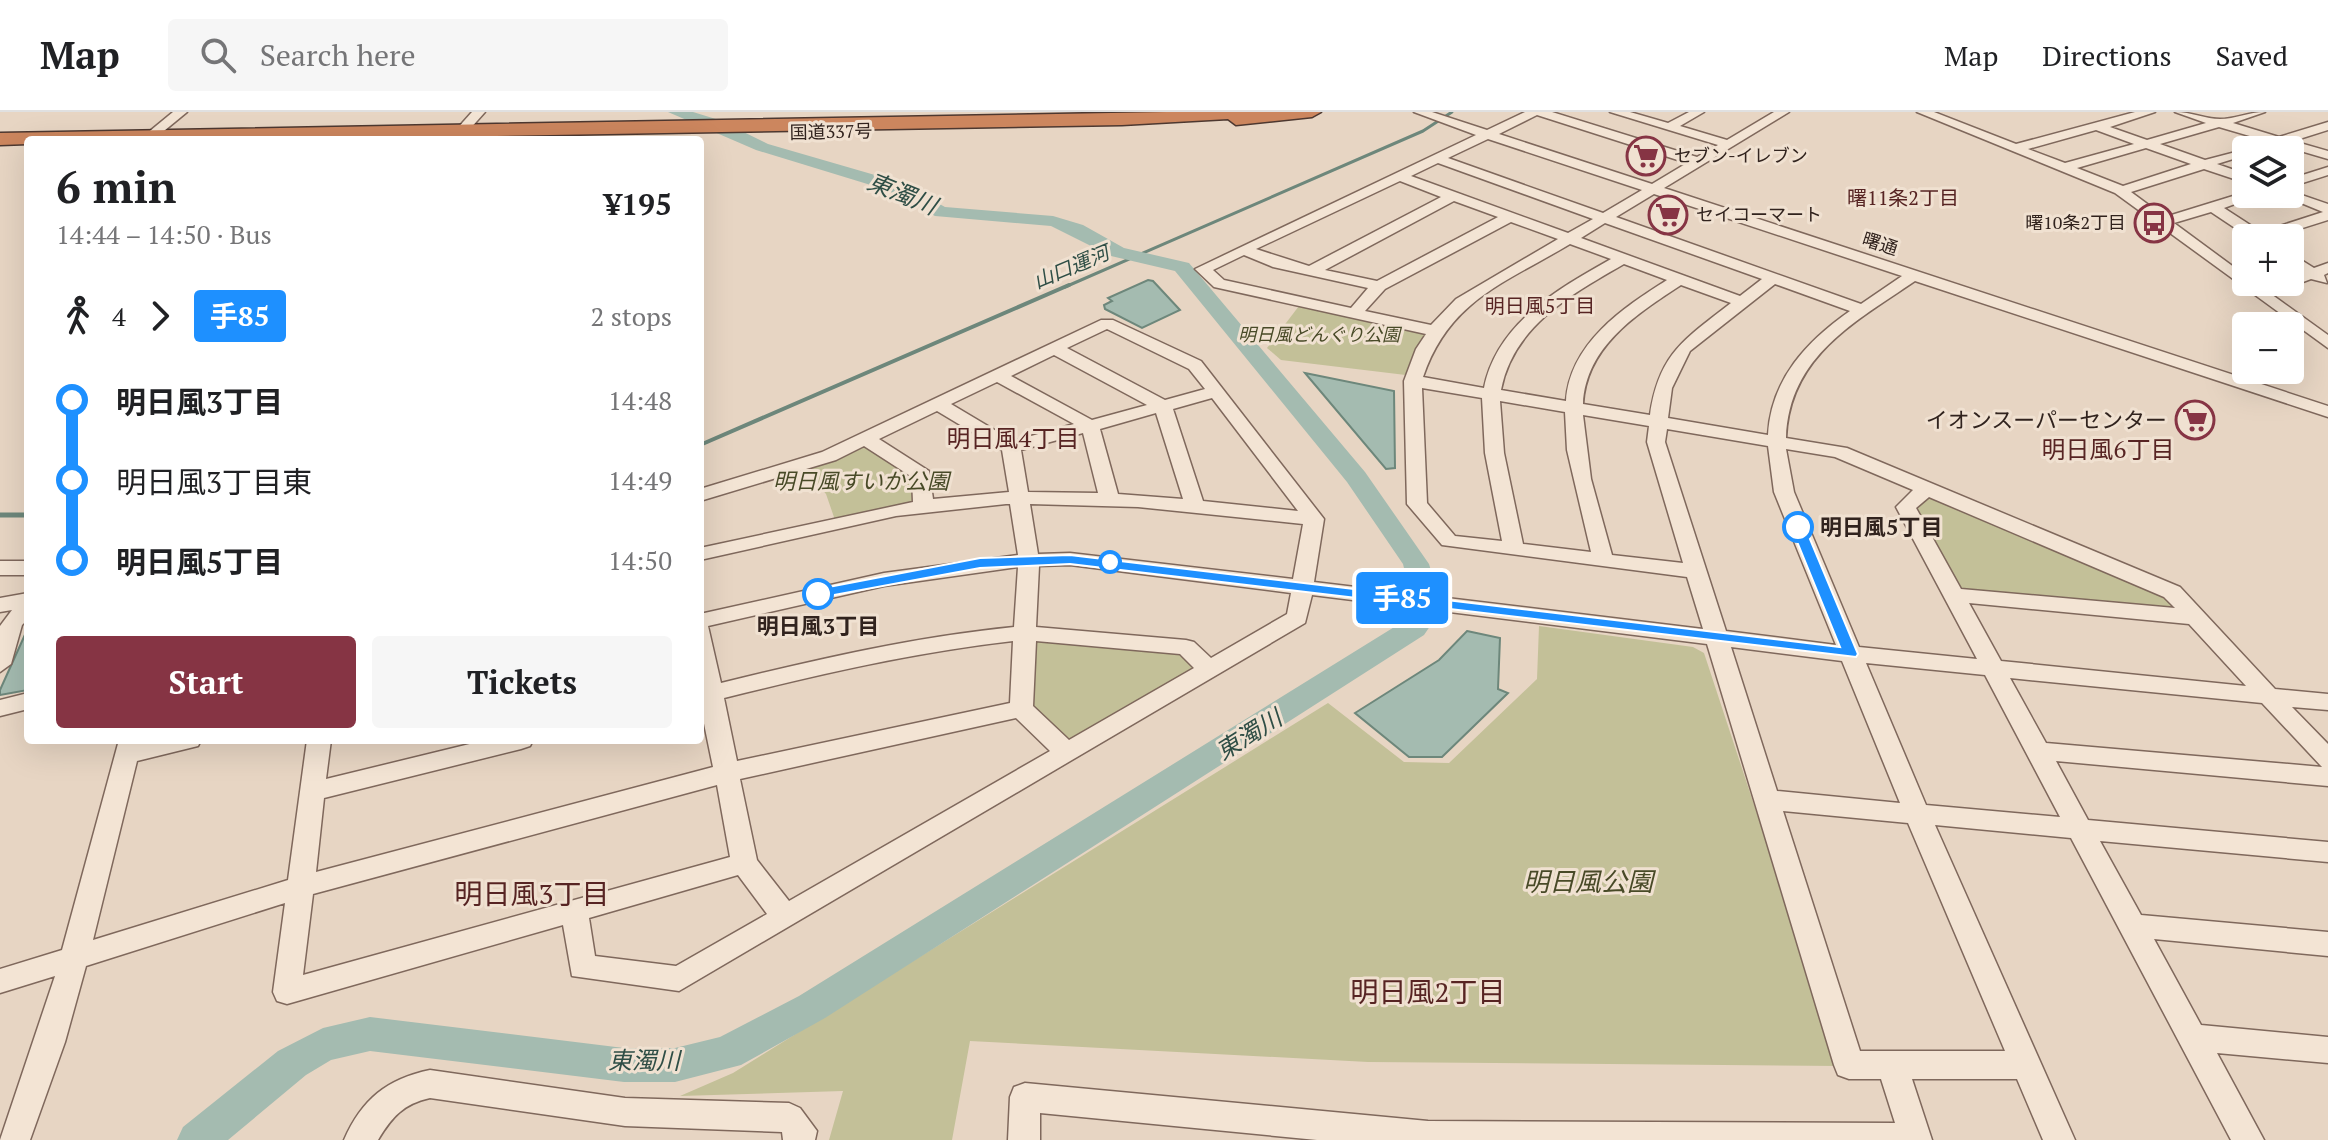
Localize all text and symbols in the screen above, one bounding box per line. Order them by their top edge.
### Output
search box [168,19,728,91]
text: Map [40,30,120,80]
icon: search [196,33,240,77]
text: Search here [260,35,416,75]
text: Map [1944,37,1998,74]
text: Directions [2042,37,2172,74]
text: Saved [2216,37,2288,74]
street label: 国道337号 [789,118,873,144]
supermarket icon: セブン-イレブン [1625,135,1667,177]
map controls [2232,136,2304,384]
button: layers [2232,136,2304,208]
place label: セブン-イレブン [1674,143,1808,167]
text: 6 min [56,157,176,216]
water label: 東濁川 [863,165,945,223]
text: ¥195 [604,184,672,224]
district label: 曙11条2丁目 [1847,184,1959,211]
supermarket icon: セイコーマート [1647,194,1689,236]
place label: セイコーマート [1696,202,1822,226]
bus stop icon: 曙10条2丁目 [2133,202,2175,244]
place label: 曙10条2丁目 [2025,210,2126,234]
text: 14:44 – 14:50 · Bus [56,217,272,251]
button: + [2232,224,2304,296]
street label: 曙通 [1859,226,1901,260]
water label: 山口運河 [1029,237,1117,295]
district label: 明日風5丁目 [1485,292,1595,319]
icon: walk [56,294,100,338]
icon: forward [138,294,182,338]
text: 手85 [210,297,270,334]
text: 4 [112,299,126,333]
text: 2 stops [591,299,672,333]
button: − [2232,312,2304,384]
park label: 明日風どんぐり公園 [1238,322,1403,346]
text: 明日風3丁目 [116,382,283,422]
text: 14:48 [608,383,672,417]
supermarket icon: イオンスーパーセンター [2174,399,2216,441]
place label: イオンスーパーセンター [1926,405,2167,434]
district label: 明日風4丁目 [947,422,1079,454]
district label: 明日風6丁目 [2042,433,2174,465]
text: 明日風3丁目東 [116,462,312,502]
text: 14:49 [608,463,672,497]
park label: 明日風すいか公園 [773,466,952,495]
marker: 明日風5丁目 [1783,512,1813,542]
place label: 明日風5丁目 [1820,512,1942,541]
text: 明日風5丁目 [116,542,283,582]
text: 14:50 [608,543,672,577]
unlabelled marker [1099,551,1121,573]
line badge: 手85 [1356,572,1448,624]
marker: 明日風3丁目 [803,579,833,609]
text: 手85 [1372,579,1432,616]
place label: 明日風3丁目 [757,611,879,640]
button: Start [56,636,356,728]
button: Tickets [372,636,672,728]
water label: 東濁川 [1209,700,1290,767]
park label: 明日風公園 [1523,864,1657,898]
district label: 明日風3丁目 [455,875,609,912]
district label: 明日風2丁目 [1351,973,1505,1010]
water label: 東濁川 [608,1044,683,1076]

